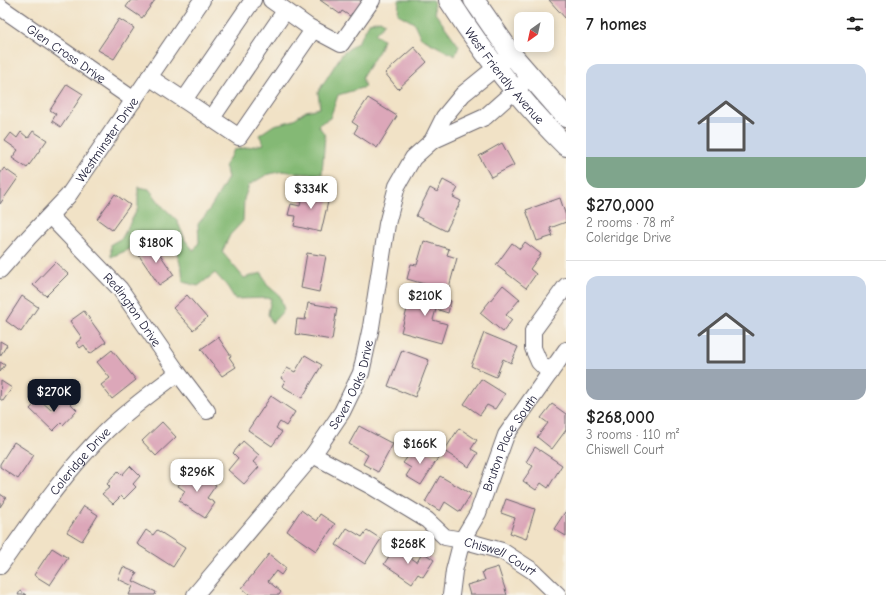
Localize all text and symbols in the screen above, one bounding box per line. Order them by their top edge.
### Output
north arrow [514,12,554,52]
map controls [514,12,554,52]
icon: filters [844,13,866,35]
text: 7 homes [586,15,647,34]
street label: Glen Cross Drive [24,21,109,87]
street label: West Friendly Avenue [461,25,548,128]
icon: home [690,90,762,162]
street label: Westminster Drive [73,94,142,185]
pin: $334K [283,176,339,210]
text: $334K [294,181,328,196]
text: $270,000 [586,196,654,215]
text: 2 rooms · 78 m² [586,215,674,230]
pin: $180K [128,230,184,264]
text: Coleridge Drive [586,230,671,245]
text: $180K [139,235,173,250]
street label: Redington Drive [100,270,165,350]
pin: $210K [397,283,453,317]
text: $210K [408,288,442,303]
icon: home [690,302,762,374]
street label: Seven Oaks Drive [326,338,376,432]
pin: $270K [26,379,82,413]
text: $270K [37,384,71,399]
street label: Bruton Place South [479,392,540,493]
text: $268,000 [586,408,655,427]
street label: Coleridge Drive [47,424,114,498]
text: 3 rooms · 110 m² [586,427,679,442]
pin: $166K [392,431,448,465]
text: $166K [403,436,437,451]
text: Chiswell Court [586,442,664,457]
pin: $296K [169,459,225,493]
text: $296K [179,464,215,479]
pin: $268K [380,531,436,565]
street label: Chiswell Court [463,534,540,579]
text: $268K [390,536,426,551]

